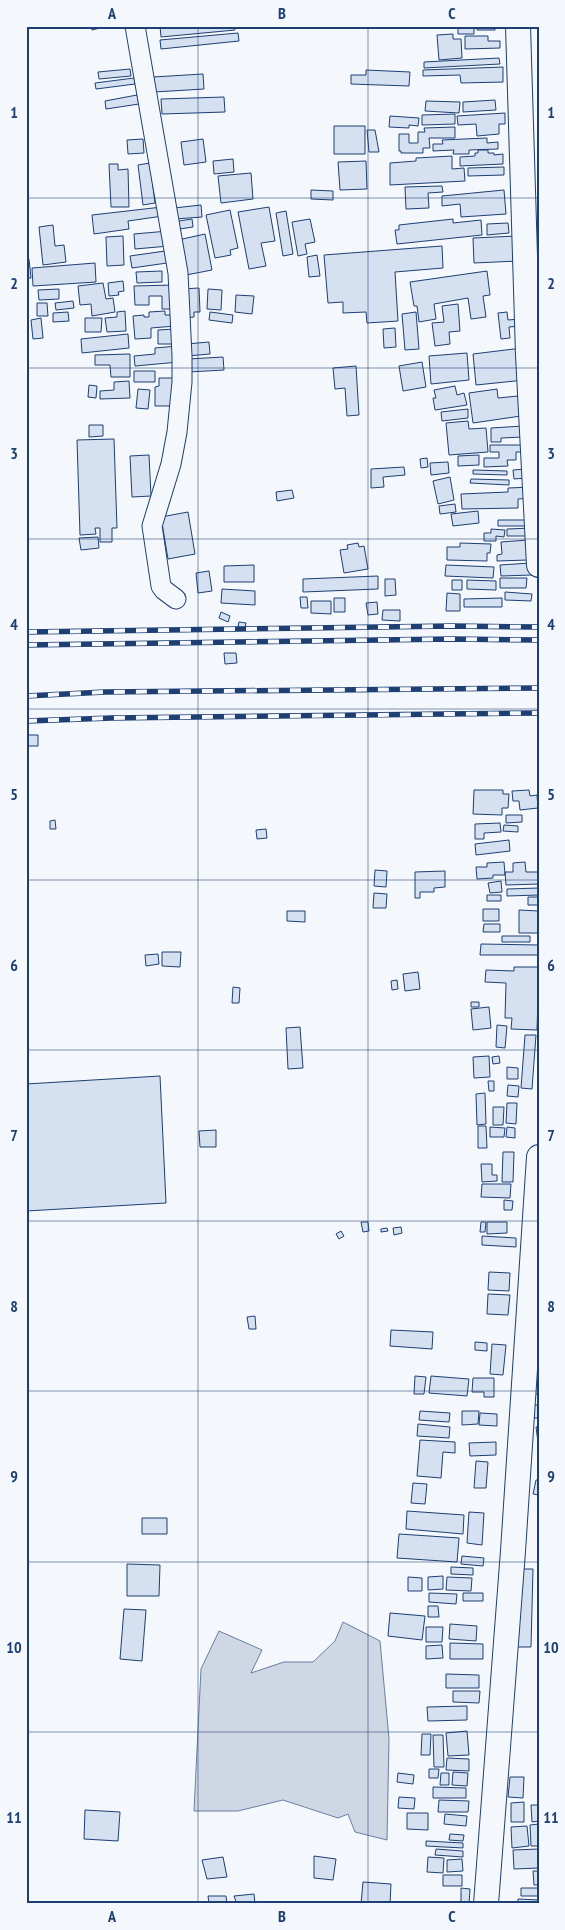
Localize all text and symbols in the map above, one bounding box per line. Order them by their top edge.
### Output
text: A [107,3,117,23]
text: B [278,3,286,23]
text: C [448,3,456,23]
text: 1 [10,102,18,122]
text: 1 [547,102,555,122]
text: 2 [10,273,18,293]
text: 2 [547,273,555,293]
text: 3 [10,443,18,463]
text: 3 [547,443,555,463]
text: 4 [10,614,18,634]
text: 4 [547,614,555,634]
text: 5 [10,784,18,804]
text: 5 [547,784,555,804]
text: 6 [10,955,18,975]
text: 6 [547,955,555,975]
text: 7 [10,1125,18,1145]
text: 7 [547,1125,555,1145]
text: 8 [10,1296,18,1316]
text: 8 [547,1296,555,1316]
text: 9 [10,1466,18,1486]
text: 9 [547,1466,555,1486]
text: 10 [6,1637,22,1657]
text: 10 [543,1637,559,1657]
text: 11 [6,1807,22,1827]
text: 11 [543,1807,559,1827]
text: A [107,1906,117,1926]
text: B [278,1906,286,1926]
text: C [448,1906,456,1926]

